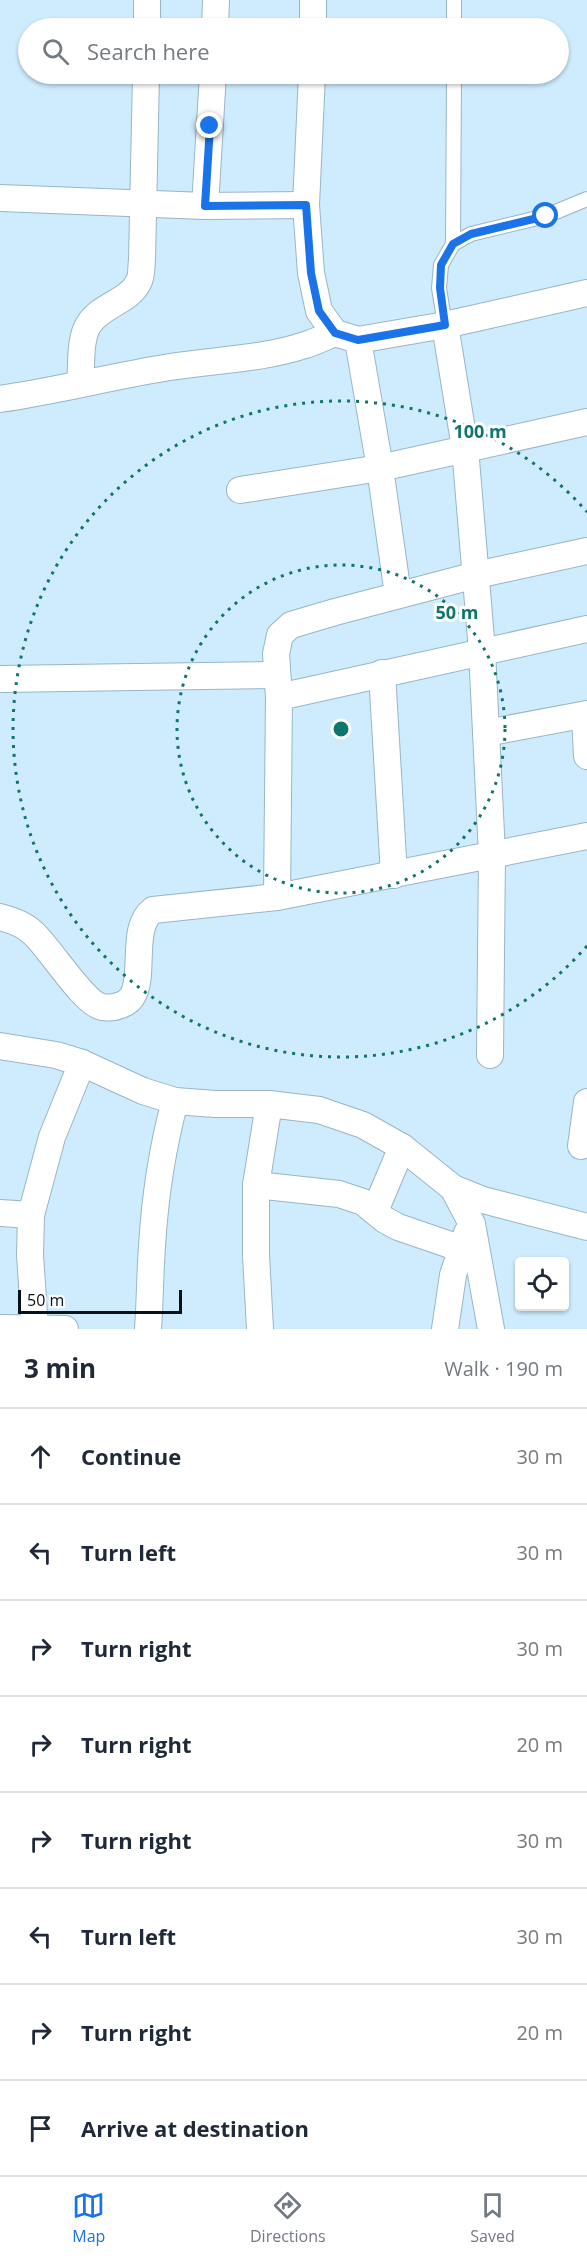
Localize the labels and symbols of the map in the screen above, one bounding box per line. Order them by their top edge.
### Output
route end [196,112,222,138]
route start [532,202,558,228]
text: 100 m [453,419,507,443]
text: 50 m [436,600,478,624]
centre of rings [331,719,351,739]
scale bar [18,1287,182,1314]

